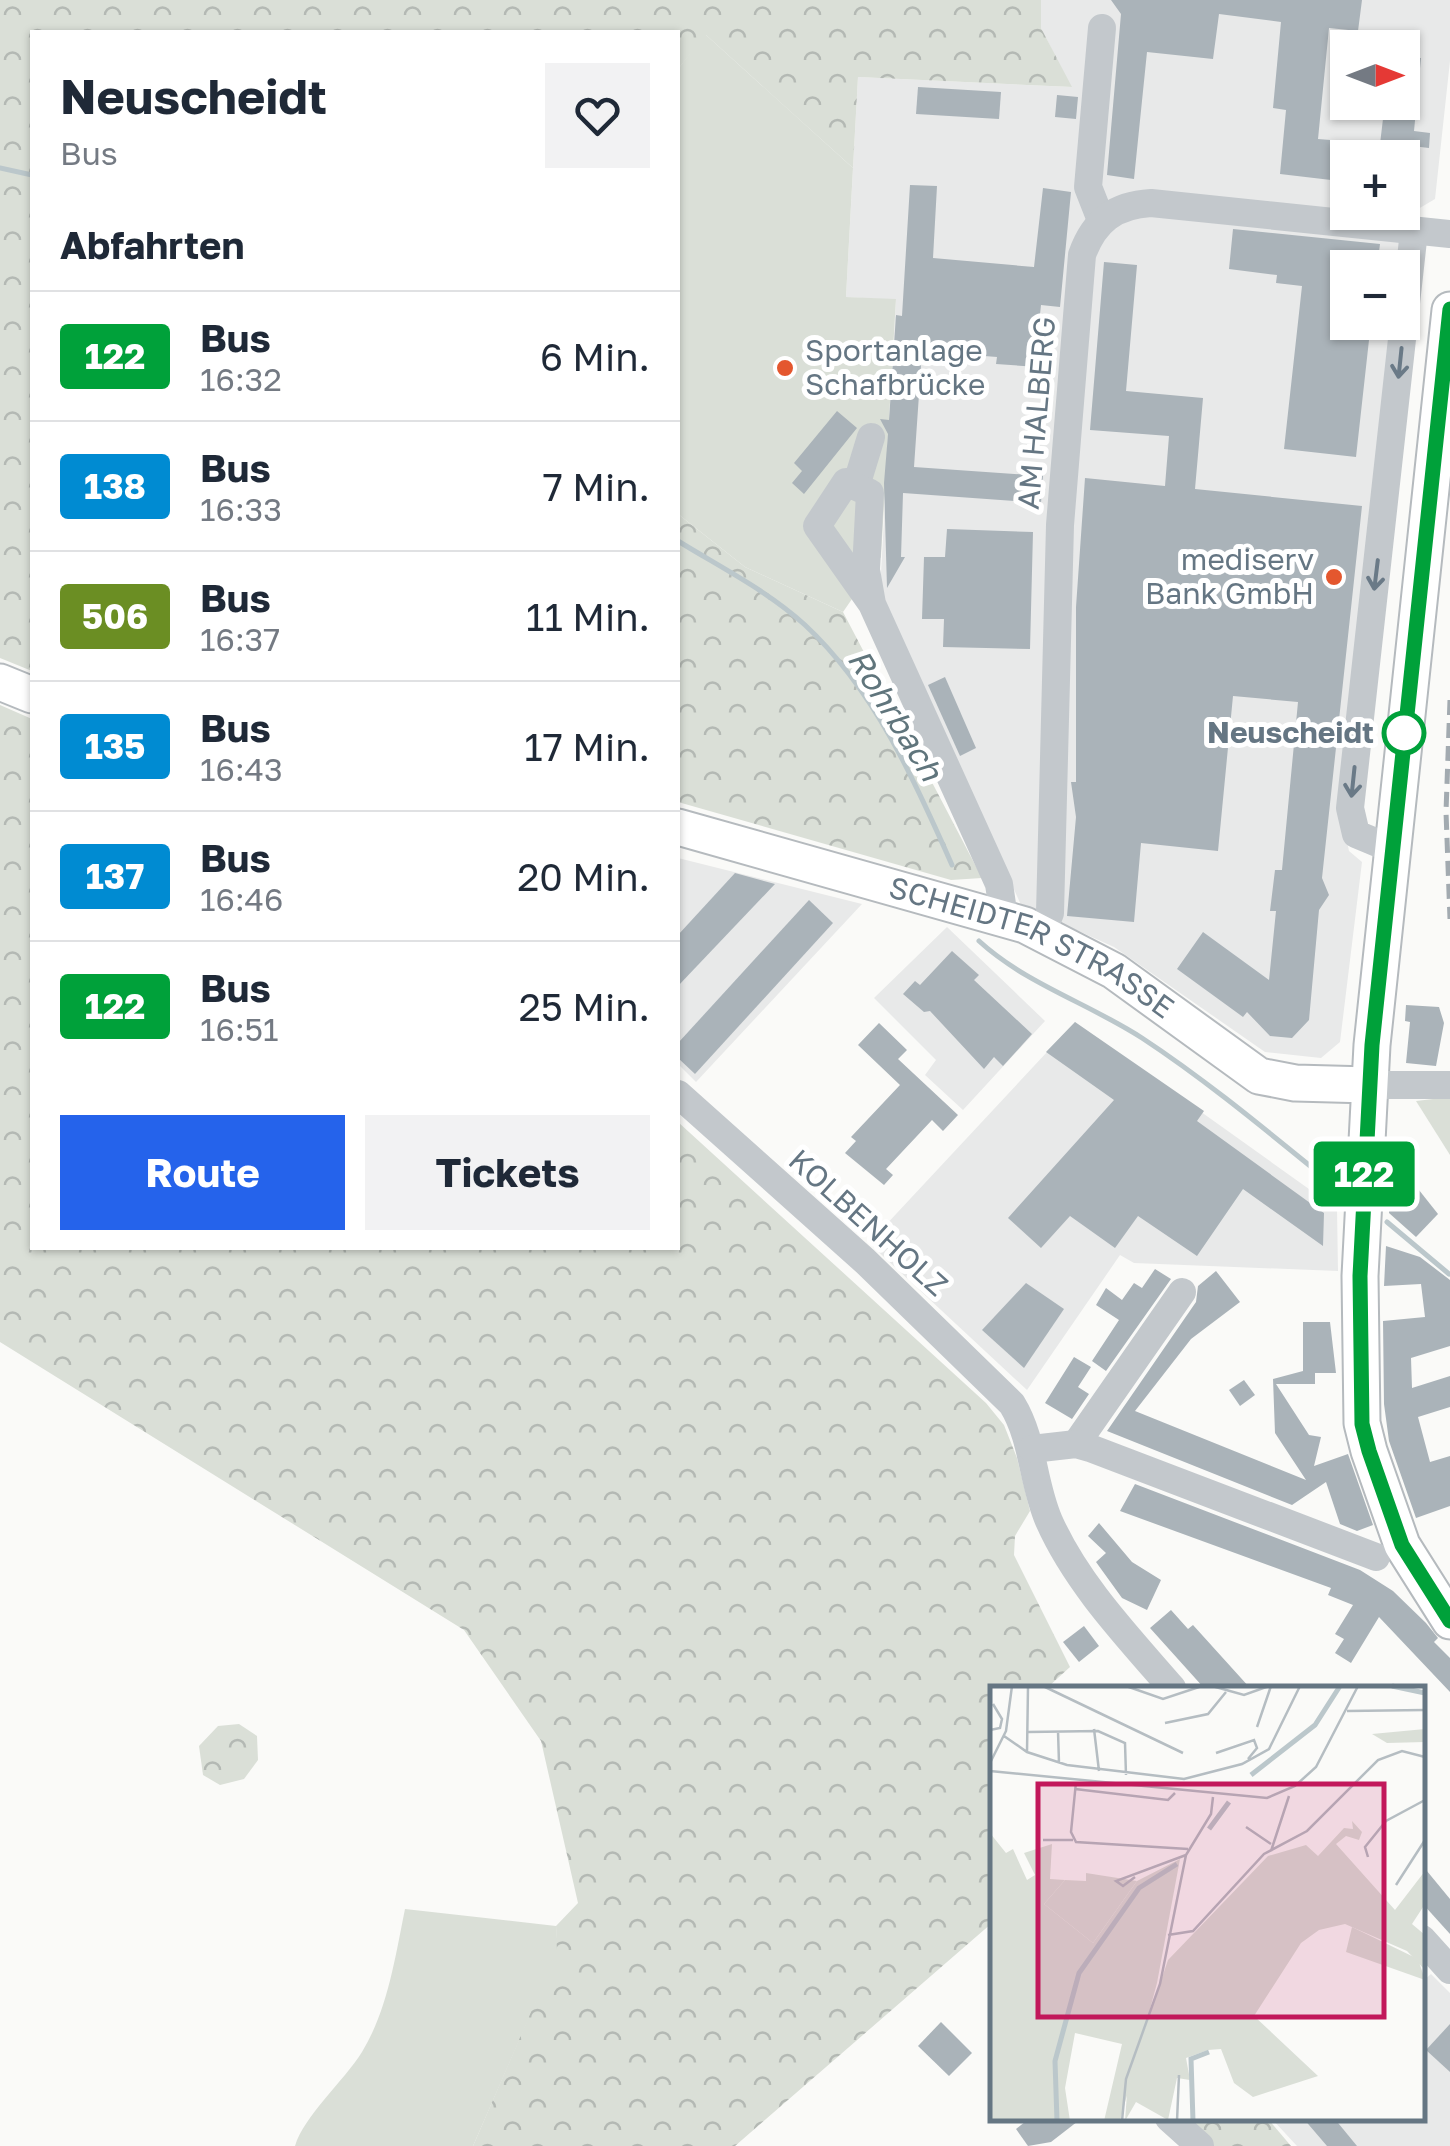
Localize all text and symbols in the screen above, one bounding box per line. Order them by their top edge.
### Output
north arrow [1330,30,1420,120]
map controls [1330,30,1420,340]
button: heart [545,63,650,168]
text: Neuscheidt [60,67,327,125]
text: Bus [60,134,118,172]
button: + [1330,140,1420,230]
text: Abfahrten [60,222,244,267]
button: − [1330,250,1420,340]
text: Bus [200,315,271,360]
street label: AM HALBERG [1010,315,1062,511]
place label: Sportanlage Schafbrücke [805,332,985,402]
text: 6 Min. [540,334,650,379]
text: 122 [85,335,145,377]
one-way arrow [1390,346,1409,378]
marker: Sportanlage Schafbrücke [774,357,796,379]
text: 16:32 [200,360,282,398]
text: Bus [200,445,271,490]
text: 7 Min. [543,464,650,509]
text: 138 [84,465,146,507]
text: 16:33 [200,490,282,528]
place label: mediserv Bank GmbH [1145,541,1314,611]
one-way arrow [1366,558,1385,591]
marker: mediserv Bank GmbH [1323,566,1345,588]
text: Bus [200,575,271,620]
text: 11 Min. [526,594,650,639]
text: 506 [82,595,148,637]
text: 16:37 [200,620,280,658]
water label: Rohrbach [841,642,952,788]
text: Bus [200,705,271,750]
marker: Neuscheidt [1383,712,1425,754]
place label: Neuscheidt [1207,714,1374,750]
text: 17 Min. [524,724,650,769]
text: 135 [85,725,145,767]
text: 16:43 [200,750,283,788]
one-way arrow [1343,766,1362,798]
text: Bus [200,835,271,880]
text: 20 Min. [517,854,650,899]
text: 137 [86,855,144,897]
street label: SCHEIDTER STRASSE [885,869,1181,1025]
text: 16:46 [200,880,283,918]
text: Bus [200,965,271,1010]
text: 25 Min. [519,984,650,1029]
text: 122 [85,985,145,1027]
text: 16:51 [200,1010,279,1048]
button: Route [60,1115,345,1230]
button: Tickets [365,1115,650,1230]
street label: KOLBENHOLZ [782,1142,956,1303]
line badge: 122 [1306,1142,1422,1206]
text: 122 [1334,1153,1394,1195]
inset map [990,1686,1425,2121]

